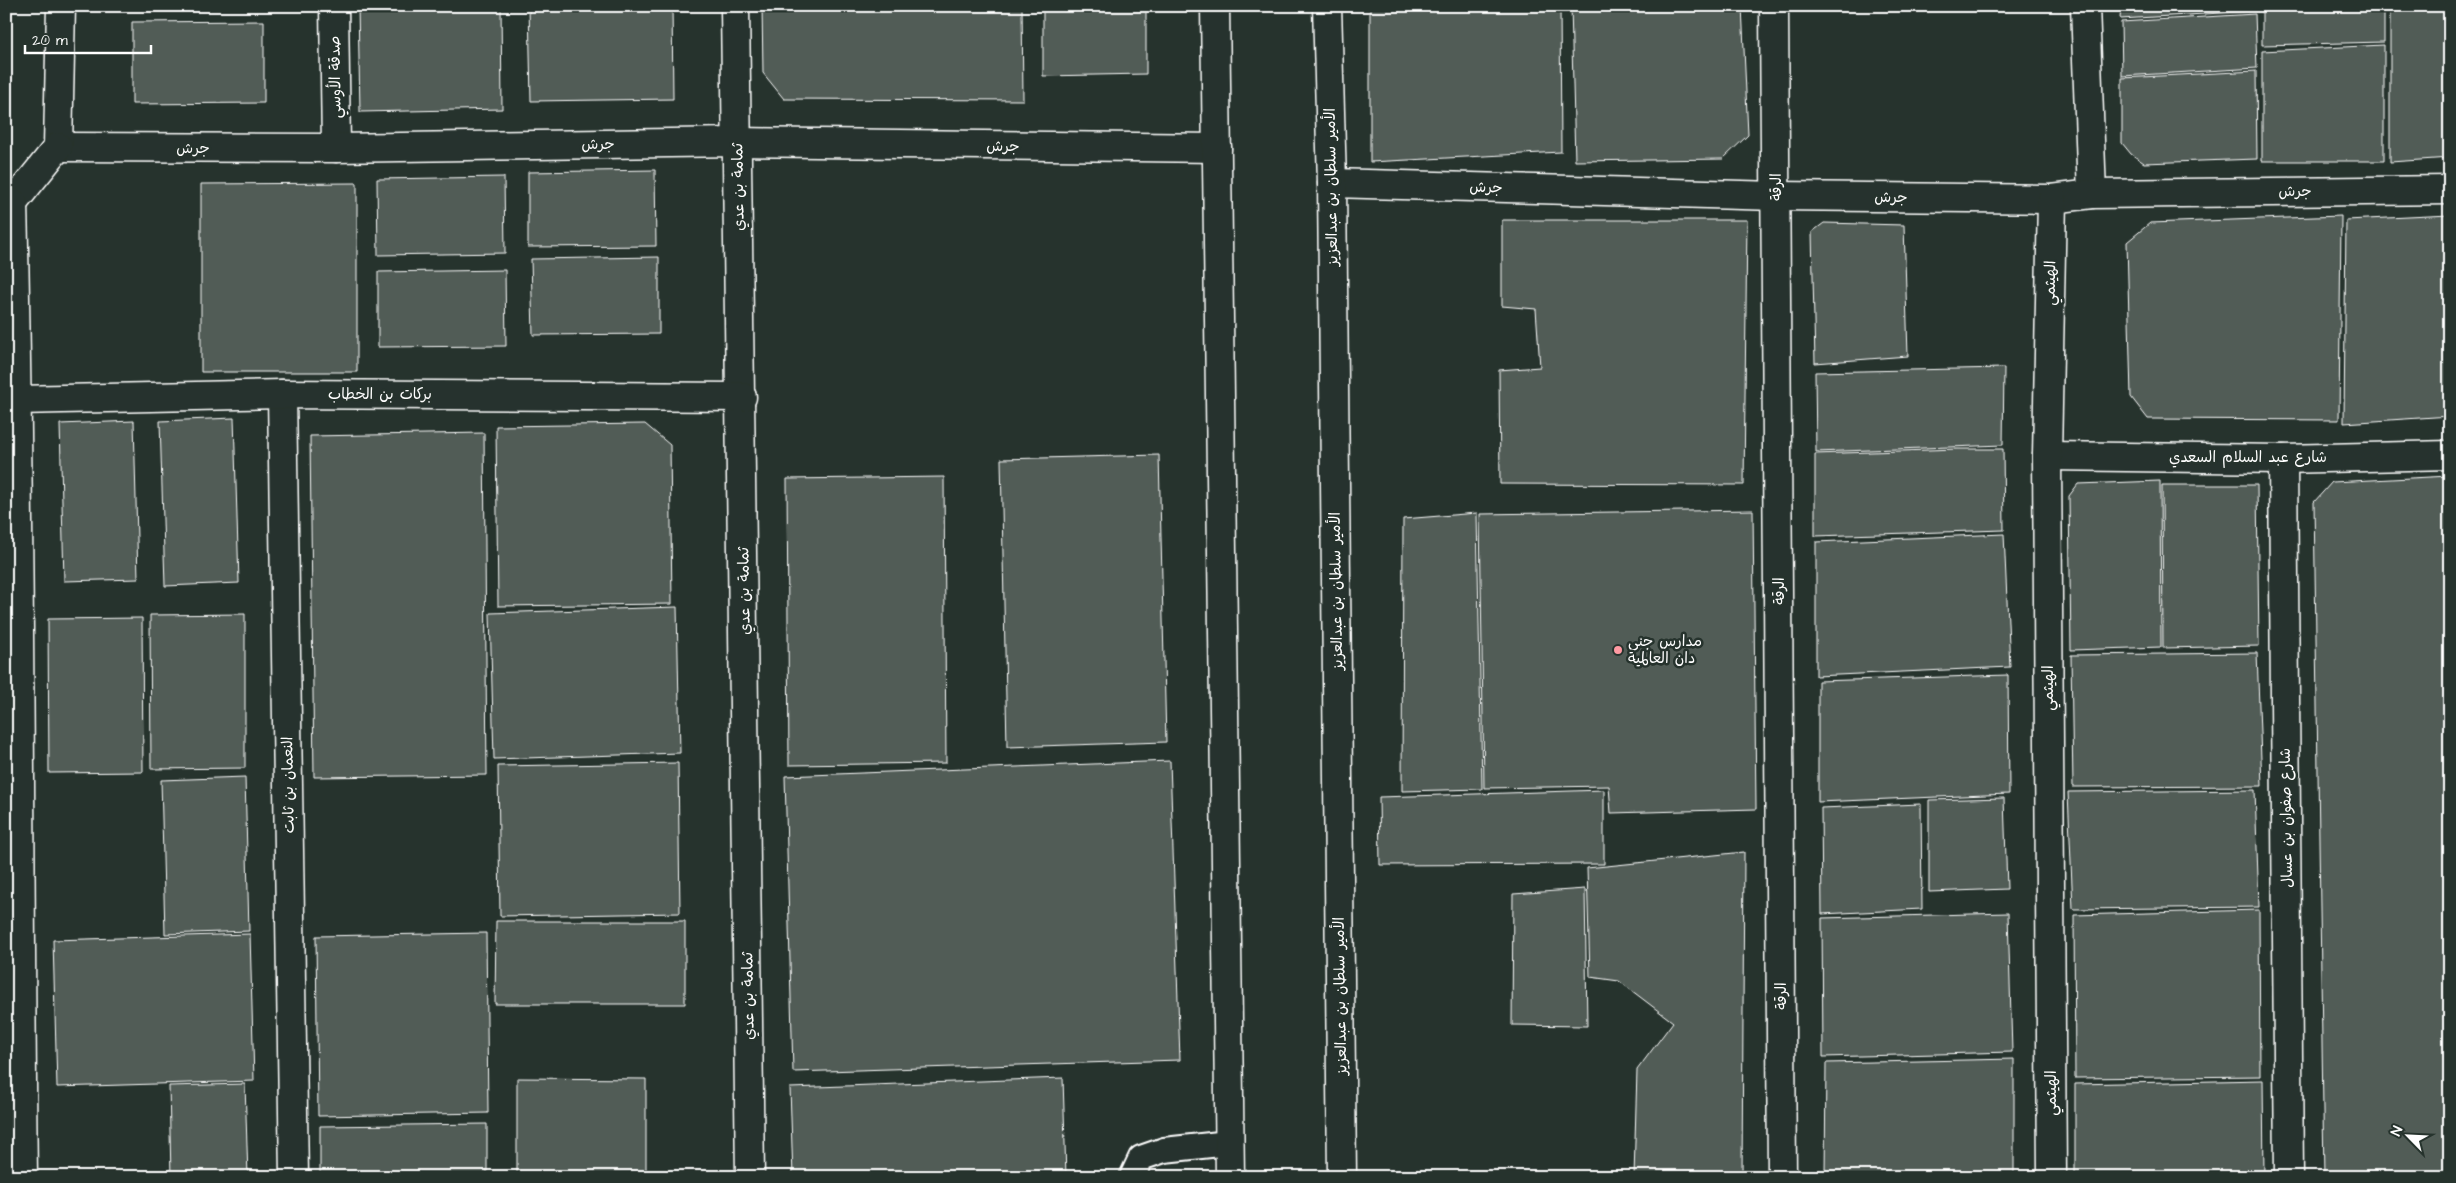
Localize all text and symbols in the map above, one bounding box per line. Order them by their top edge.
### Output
scale bar [25,22,151,54]
text: 20 m [32,30,68,51]
street label: صدقة الأوسي [324,35,349,118]
street label: الأمير سلطان بن عبدالعزيز [1320,108,1343,268]
street label: جرش [581,134,615,155]
street label: جرش [986,136,1020,157]
street label: جرش [176,138,210,159]
street label: ثمامة بن عدي [727,142,750,231]
street label: الرقة [1766,173,1787,201]
street label: جرش [1469,176,1503,199]
street label: جرش [2278,181,2312,202]
street label: جرش [1874,187,1908,208]
street label: الهيثمي [2040,260,2063,306]
street label: بركات بن الخطاب [328,384,432,405]
street label: شارع عبد السلام السعدي [2169,447,2327,468]
street label: الأمير سلطان بن عبدالعزيز [1325,512,1348,672]
street label: ثمامة بن عدي [733,546,756,635]
street label: الرقة [1769,577,1790,605]
place label: مدارس جنى دان العالمية [1628,631,1702,669]
marker: مدارس جنى دان العالمية [1612,644,1624,656]
street label: الهيثمي [2038,665,2061,711]
street label: النعمان بن ثابت [277,736,300,834]
street label: شارع صفوان بن عسال [2275,748,2298,888]
street label: الأمير سلطان بن عبدالعزيز [1329,917,1352,1077]
street label: ثمامة بن عدي [737,951,760,1040]
street label: الرقة [1771,982,1792,1010]
street label: الهيثمي [2041,1070,2064,1116]
north arrow [2384,1110,2434,1160]
text: N [2386,1123,2408,1139]

